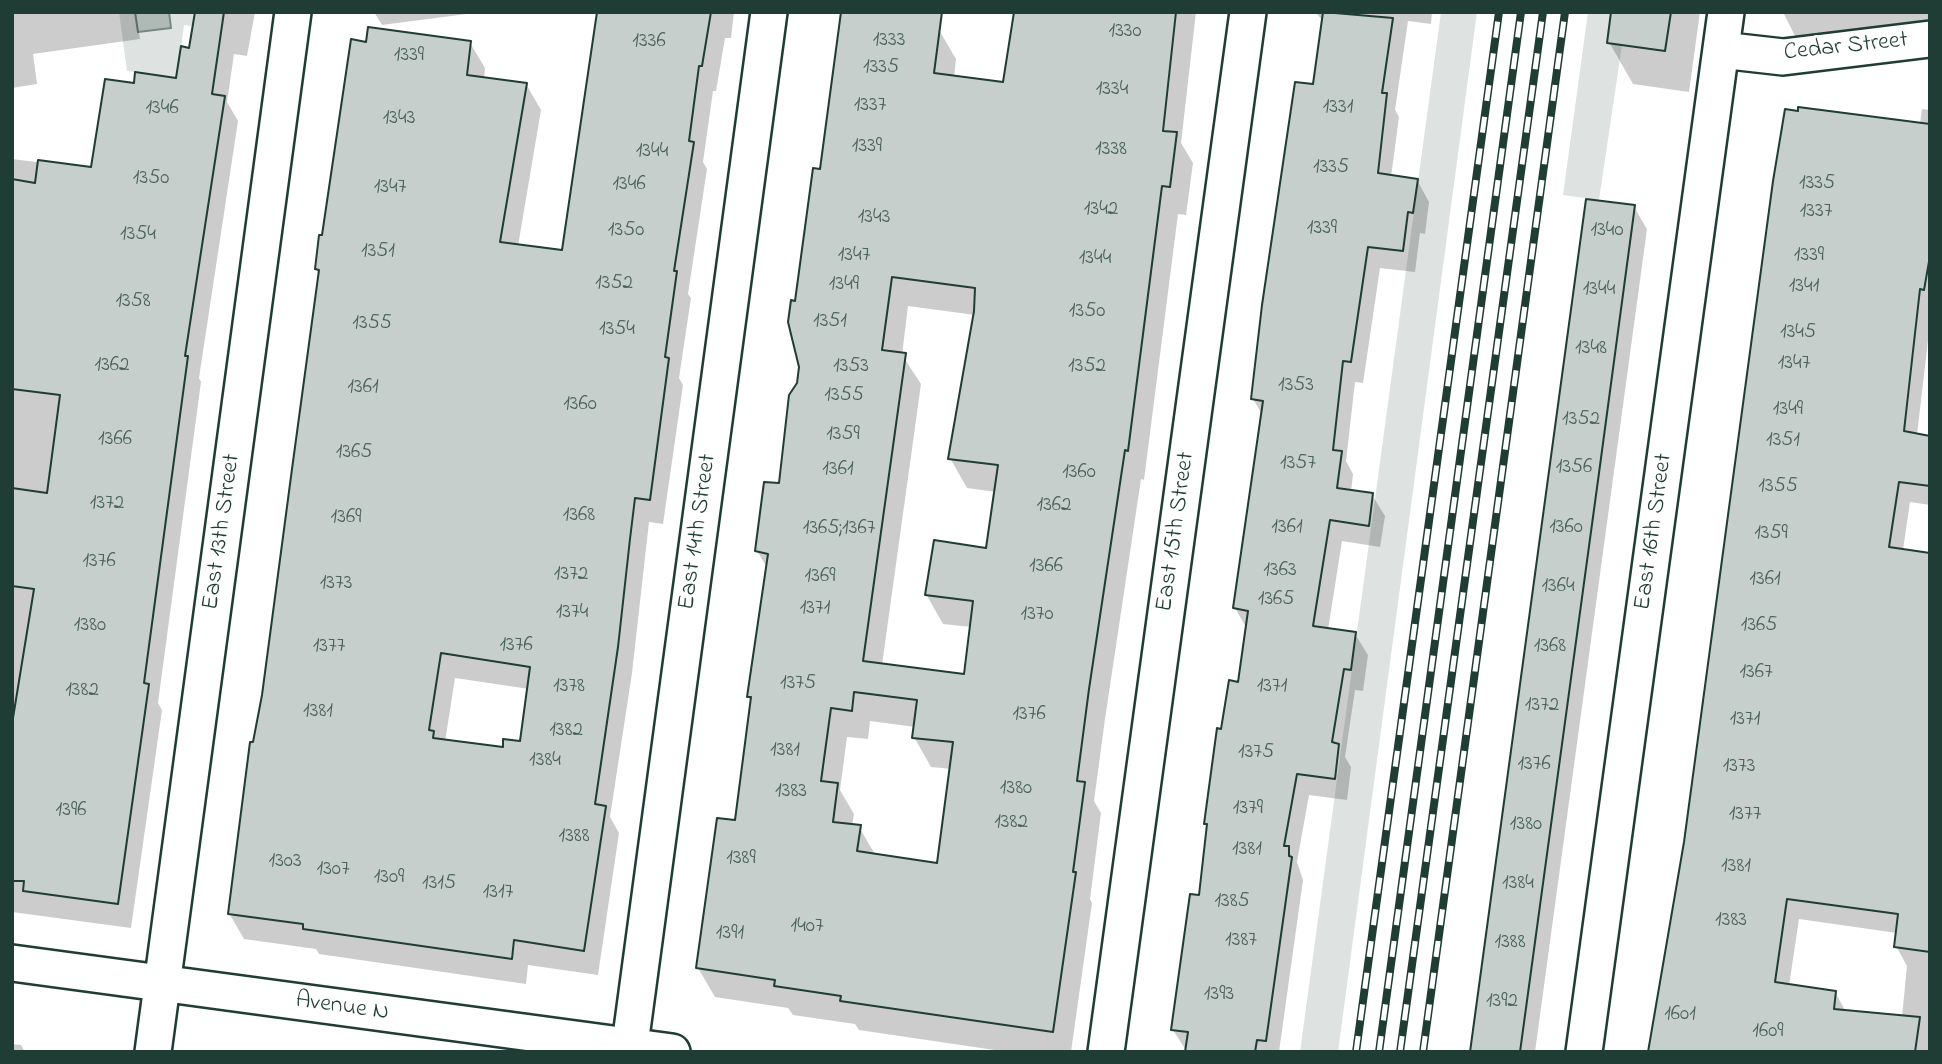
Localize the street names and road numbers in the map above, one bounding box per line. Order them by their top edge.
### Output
street label: Cedar Street [1783,27,1909,69]
street label: East 15th Street [1152,450,1202,614]
street label: East 13th Street [198,452,248,612]
street label: East 14th Street [674,452,724,612]
street label: East 16th Street [1630,452,1680,612]
street label: Avenue N [293,987,391,1029]

